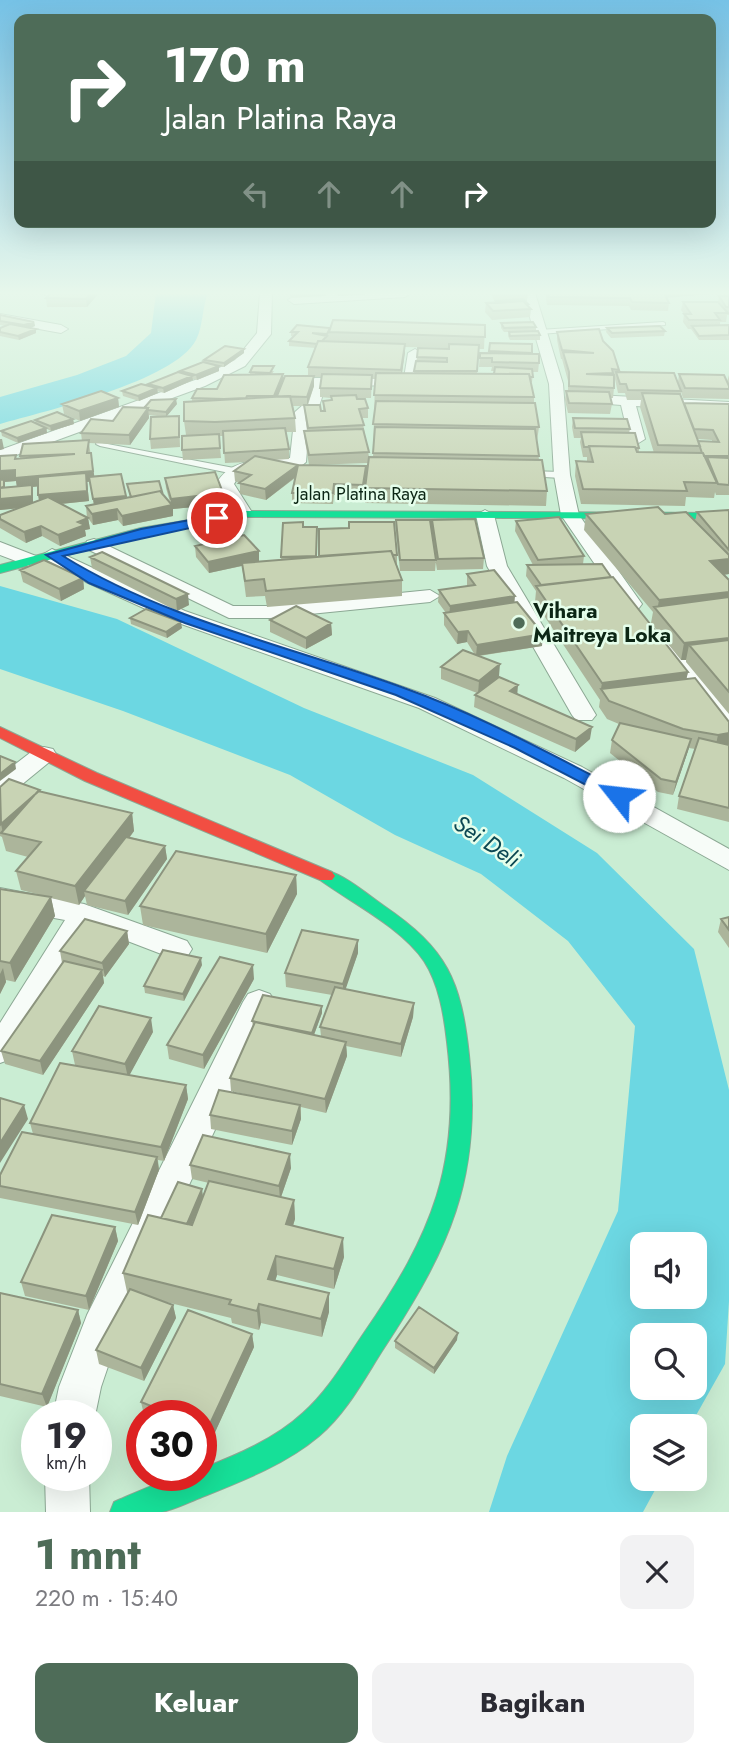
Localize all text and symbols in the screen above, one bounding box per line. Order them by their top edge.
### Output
text: 170 m [164,30,306,100]
icon: right [49,42,140,133]
text: Jalan Platina Raya [164,95,397,141]
icon: left [237,175,275,213]
icon: ahead [310,175,348,213]
icon: ahead [383,175,421,213]
icon: right [456,175,494,213]
street label: Jalan Platina Raya [293,481,427,507]
pin [187,488,247,548]
icon: arrive [198,499,236,537]
place label: Vihara Maitreya Loka [532,596,671,650]
marker: Vihara Maitreya Loka [511,615,527,631]
position arrow [582,759,656,833]
water label: Sei Deli [447,806,528,876]
map controls [630,1232,707,1491]
button: sound [630,1232,707,1309]
button: search [630,1323,707,1400]
speed limit sign: 30 [126,1400,217,1491]
text: 19 [46,1411,87,1461]
button: layers [630,1414,707,1491]
text: km/h [46,1450,87,1476]
text: 1 mnt [35,1524,141,1585]
button: close [620,1535,694,1609]
text: 220 m · 15:40 [35,1581,178,1615]
button: Keluar [35,1663,358,1743]
button: Bagikan [372,1663,694,1743]

